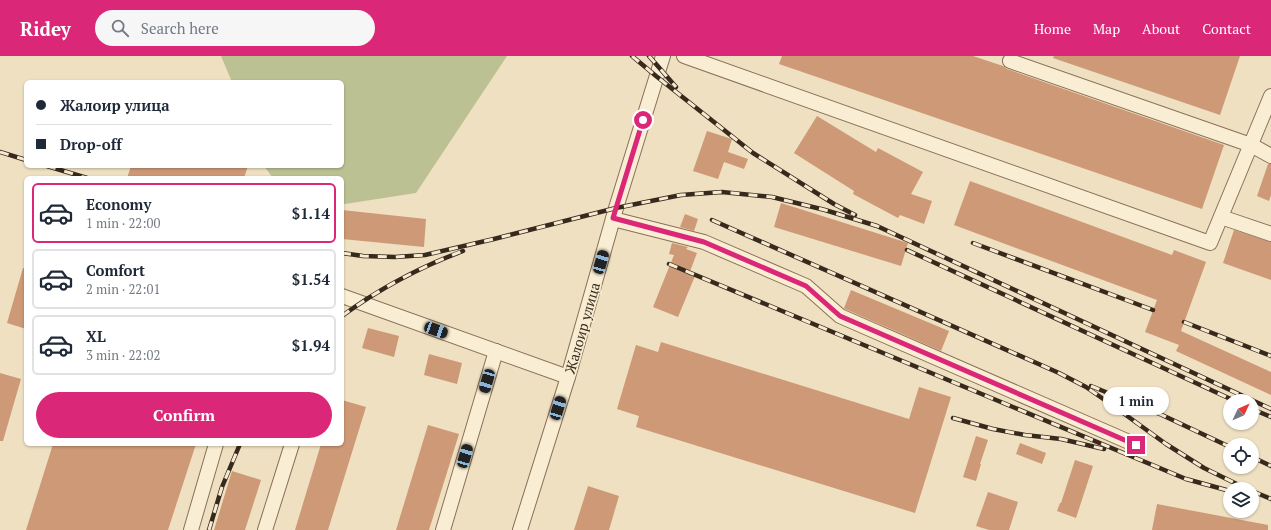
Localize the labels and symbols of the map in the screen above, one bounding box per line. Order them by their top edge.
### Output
route start [634,111,652,129]
car [592,249,610,275]
street label: Жалоир улица [560,280,604,376]
car [423,320,449,340]
car [478,368,496,394]
callout: 1 min [1103,387,1169,415]
north arrow [1223,394,1259,430]
car [549,395,567,421]
route end [1127,436,1145,454]
car [456,443,474,469]

